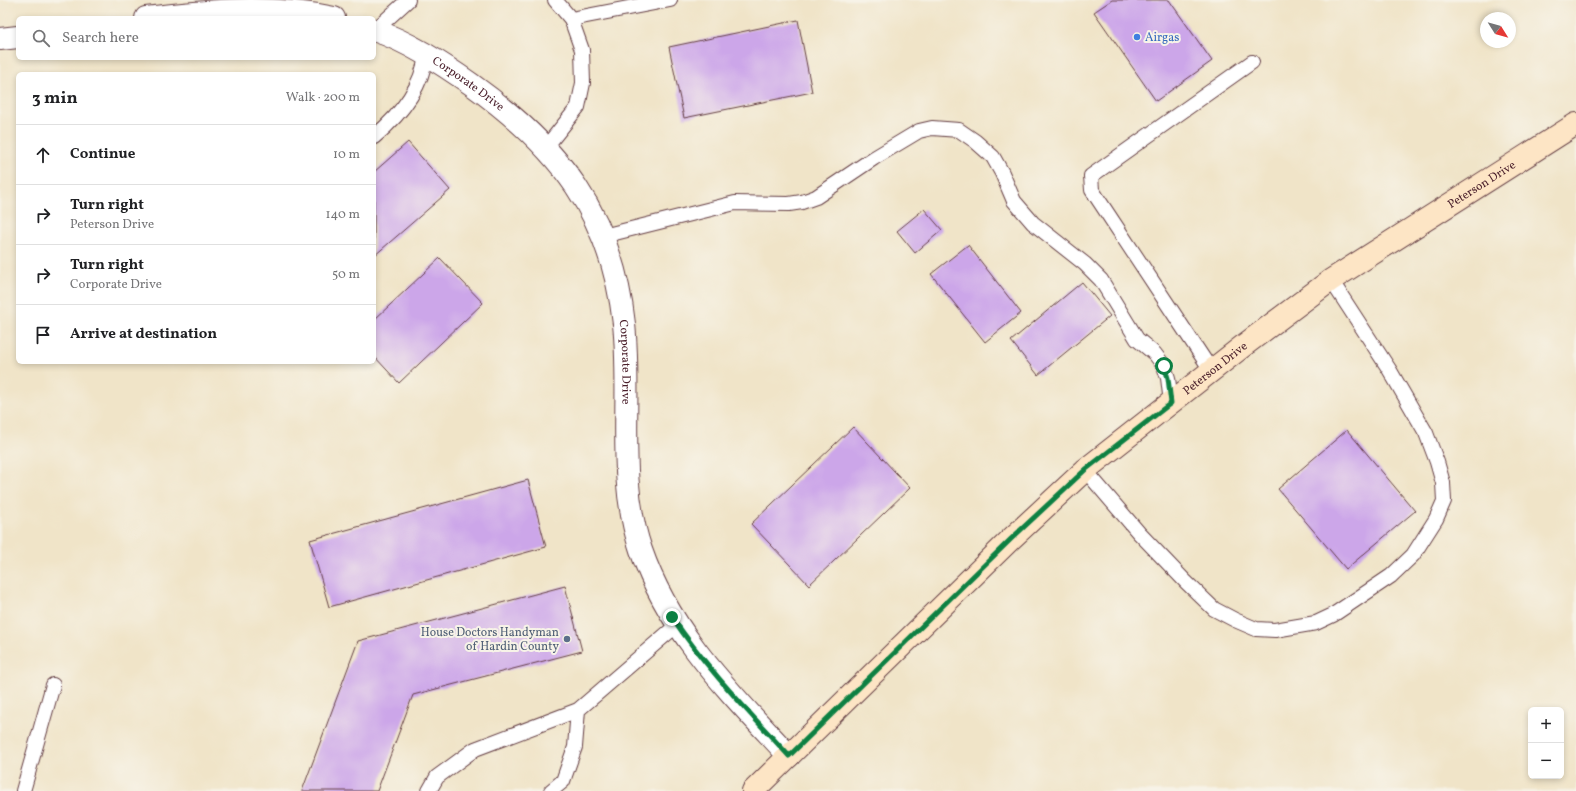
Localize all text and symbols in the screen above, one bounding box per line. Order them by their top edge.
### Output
north arrow [1480,12,1516,48]
search box [16,16,376,60]
icon: search [30,27,52,49]
text: Search here [62,28,139,49]
place label: Airgas [1145,30,1179,46]
marker: Airgas [1132,32,1142,42]
street label: Corporate Drive [429,53,508,116]
text: 3 min [32,87,78,110]
text: Walk · 200 m [286,89,360,107]
icon: ahead [32,144,54,166]
text: Continue [70,144,135,165]
text: 10 m [333,146,360,164]
street label: Peterson Drive [1445,157,1519,213]
text: Turn right [70,195,144,216]
icon: right [32,204,54,226]
text: 140 m [326,206,360,224]
text: Peterson Drive [70,216,154,234]
text: Turn right [70,255,144,276]
icon: right [32,264,54,286]
text: 50 m [332,266,360,284]
text: Corporate Drive [70,276,162,294]
street label: Corporate Drive [615,319,634,405]
icon: arrive [32,324,54,346]
text: Arrive at destination [70,324,217,345]
street label: Peterson Drive [1180,338,1251,399]
route start [1155,357,1173,375]
route end [663,608,681,626]
place label: House Doctors Handyman of Hardin County [421,625,559,655]
marker: House Doctors Handyman of Hardin County [562,634,572,644]
map controls [1528,707,1564,779]
button: + [1528,707,1564,743]
button: − [1528,743,1564,779]

